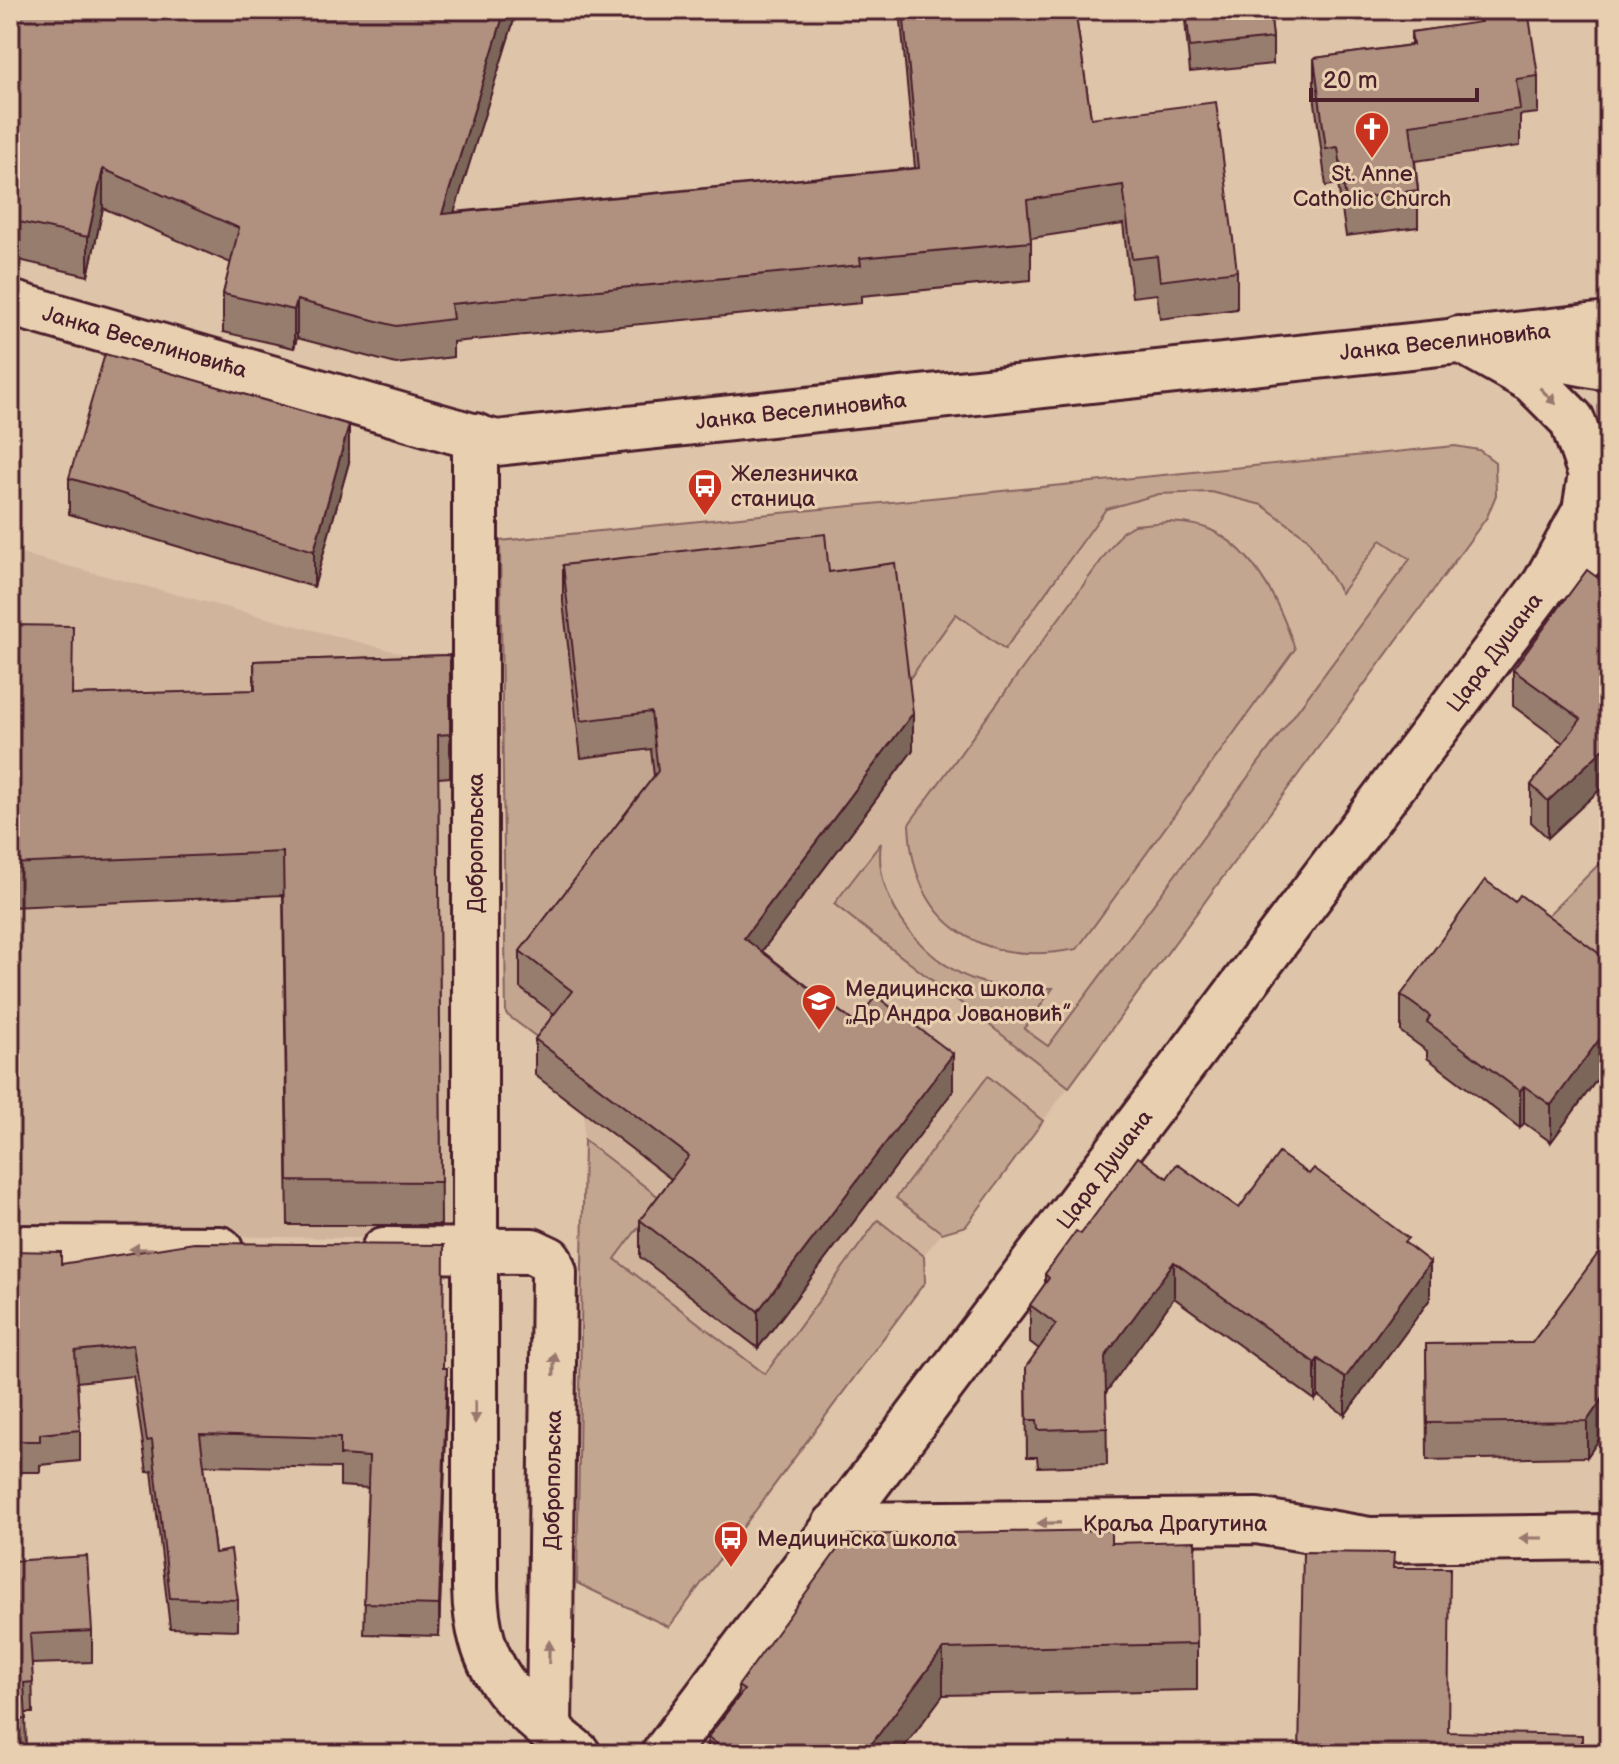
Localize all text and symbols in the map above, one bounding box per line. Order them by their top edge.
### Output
scale bar [1311,52,1477,102]
text: 20 m [1323,66,1378,95]
church icon: St. Anne Catholic Church [1353,110,1391,160]
place label: St. Anne Catholic Church [1293,161,1451,213]
street label: Јанка Веселиновића [39,300,250,385]
street label: Јанка Веселиновића [1338,318,1552,367]
one-way arrow [1538,386,1557,405]
street label: Јанка Веселиновића [694,387,908,436]
place label: Железничка станица [731,461,858,513]
bus stop icon: Железничка станица [686,467,724,517]
street label: Цара Душана [1442,588,1549,718]
street label: Добропољска [463,773,490,913]
place label: Медицинска школа „Др Андра Јовановић” [845,976,1072,1028]
school or university icon: Медицинска школа „Др Андра Јовановић” [800,982,838,1032]
street label: Цара Душана [1052,1105,1159,1235]
one-way arrow [128,1243,153,1255]
one-way arrow [547,1351,560,1376]
one-way arrow [469,1400,481,1425]
street label: Добропољска [539,1410,568,1550]
street label: Краља Драгутина [1083,1511,1267,1538]
one-way arrow [1036,1517,1061,1529]
bus stop icon: Медицинска школа [712,1519,750,1569]
place label: Медицинска школа [757,1526,957,1553]
one-way arrow [1518,1532,1543,1544]
one-way arrow [543,1639,555,1664]

